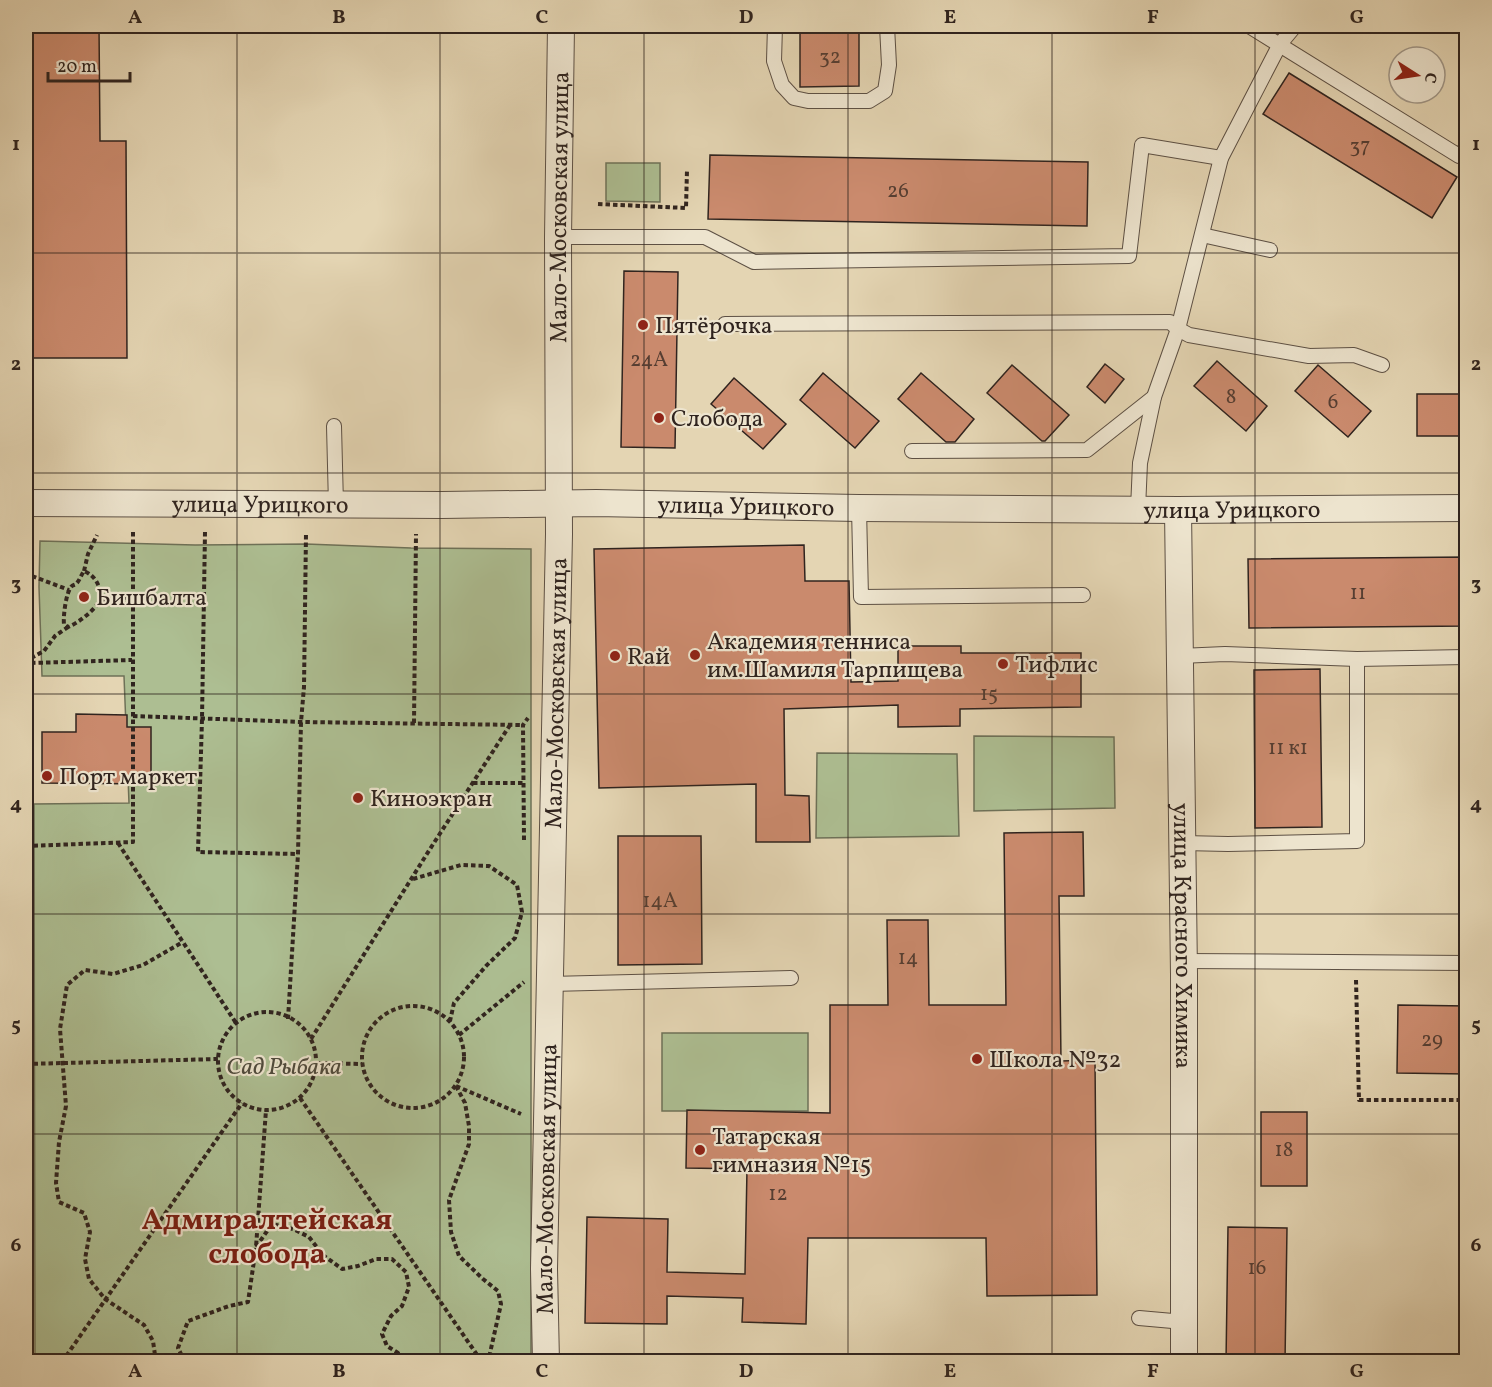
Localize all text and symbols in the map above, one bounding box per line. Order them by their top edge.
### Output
text: A [128,4,142,32]
text: B [332,4,346,32]
text: C [536,4,549,32]
text: D [739,4,753,32]
text: E [944,4,956,32]
text: F [1147,4,1159,32]
text: G [1350,4,1364,32]
house number: 32 [819,43,841,72]
scale bar [48,45,130,83]
north arrow [1387,45,1447,105]
text: 20 m [57,55,97,80]
text: С [1418,70,1442,85]
street label: Мало-Московская улица [543,71,579,343]
text: 1 [12,131,20,159]
text: 1 [1472,131,1480,159]
house number: 37 [1350,132,1370,161]
house number: 26 [887,177,909,206]
place label: Пятёрочка [655,310,773,344]
marker: Пятёрочка [636,318,650,332]
house number: 24А [630,346,668,375]
text: 2 [11,351,21,379]
text: 2 [1471,351,1481,379]
house number: 8 [1226,383,1236,412]
house number: 6 [1328,388,1338,417]
place label: Слобода [671,403,764,437]
marker: Слобода [652,411,666,425]
street label: улица Урицкого [171,489,349,524]
street label: улица Урицкого [657,489,835,527]
street label: улица Урицкого [1143,494,1321,529]
street label: Мало-Московская улица [538,557,578,829]
text: 3 [11,571,21,599]
text: 3 [1471,571,1481,599]
house number: 11 [1350,579,1366,608]
place label: Бишбалта [96,582,207,616]
marker: Бишбалта [77,590,91,604]
place label: Академия тенниса им.Шамиля Тарпищева [707,626,963,688]
place label: Rай [627,641,670,675]
marker: Академия тенниса им.Шамиля Тарпищева [688,648,702,662]
marker: Rай [608,649,622,663]
place label: Тифлис [1015,649,1098,683]
marker: Тифлис [996,657,1010,671]
house number: 15 [980,680,998,709]
house number: 11 к1 [1268,734,1308,763]
place label: Порт маркет [59,761,197,795]
marker: Порт маркет [40,769,54,783]
place label: Киноэкран [370,783,492,817]
text: 4 [10,791,22,819]
marker: Киноэкран [351,791,365,805]
text: 4 [1470,791,1482,819]
street label: улица Красного Химика [1163,803,1199,1069]
house number: 14А [642,887,678,916]
house number: 14 [898,944,918,973]
text: 5 [11,1012,21,1040]
text: 5 [1471,1012,1481,1040]
house number: 29 [1421,1026,1443,1055]
street label: Мало-Московская улица [529,1043,568,1315]
place label: Школа №32 [989,1044,1122,1078]
park label: Сад Рыбака [226,1051,342,1085]
marker: Школа №32 [970,1052,984,1066]
place label: Татарская гимназия №15 [712,1121,871,1183]
house number: 18 [1275,1136,1293,1165]
marker: Татарская гимназия №15 [693,1143,707,1157]
house number: 12 [768,1180,788,1209]
district label: Адмиралтейская слобода [142,1200,392,1276]
text: 6 [11,1232,22,1260]
text: 6 [1471,1232,1482,1260]
house number: 16 [1248,1254,1266,1283]
text: A [128,1358,142,1386]
text: B [332,1358,346,1386]
text: C [536,1358,549,1386]
text: D [739,1358,753,1386]
text: E [944,1358,956,1386]
text: F [1147,1358,1159,1386]
text: G [1350,1358,1364,1386]

